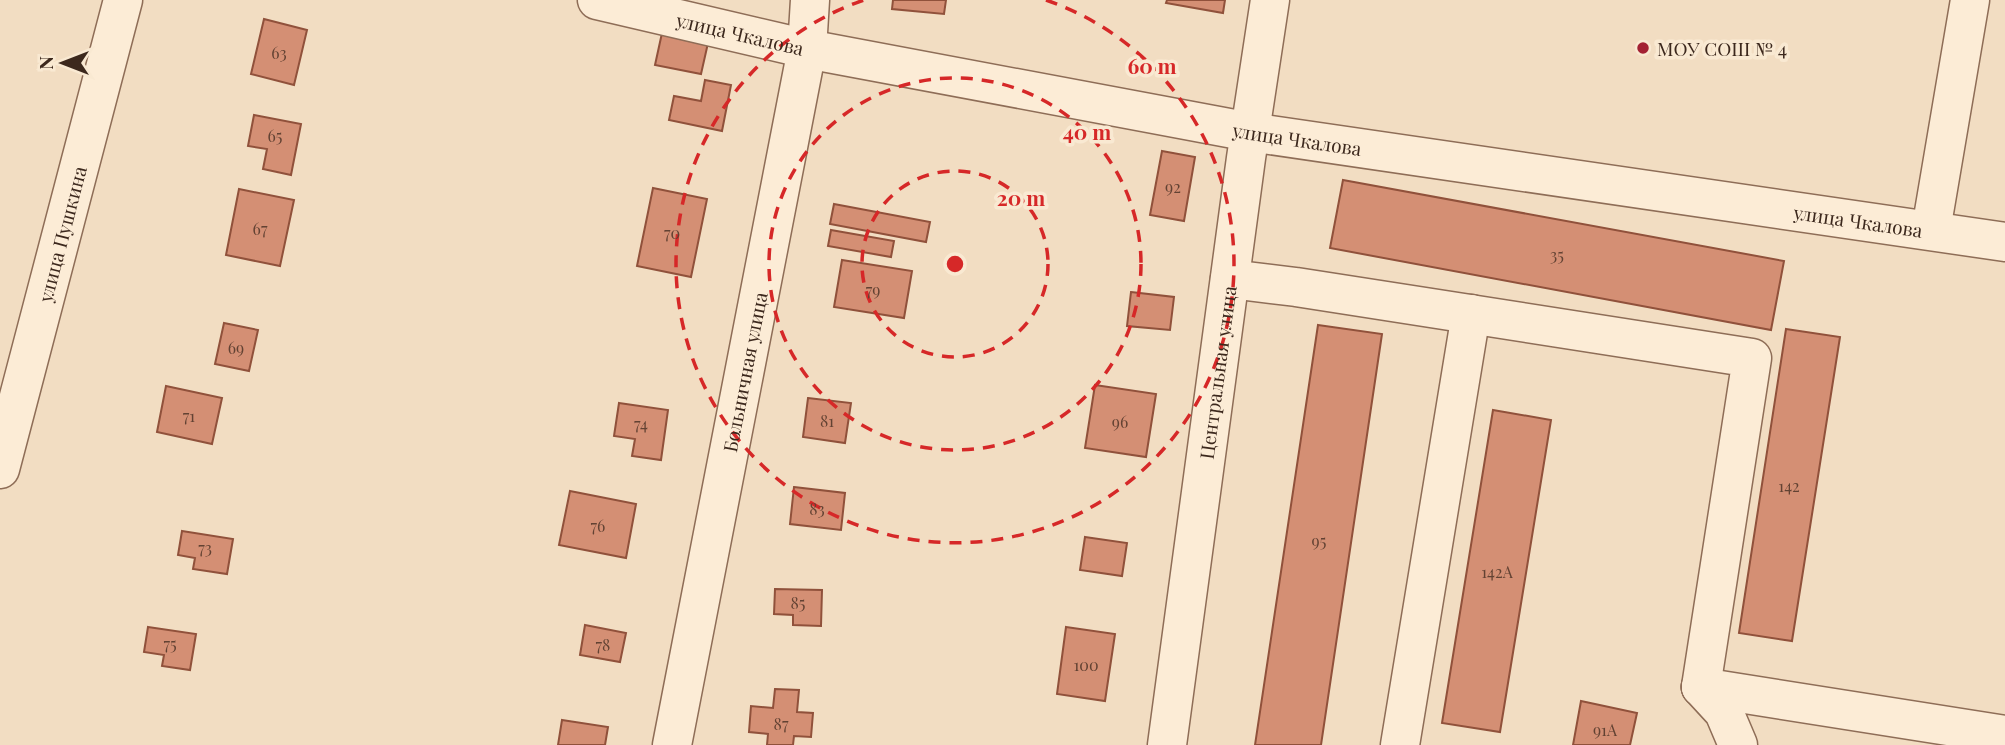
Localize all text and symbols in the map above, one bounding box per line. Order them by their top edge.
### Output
street label: улица Чкалова [673,6,807,61]
north arrow [28,28,98,98]
place label: МОУ СОШ № 4 [1657,35,1787,61]
marker: МОУ СОШ № 4 [1635,40,1651,56]
house number: 63 [271,42,287,63]
text: 60 m [1127,51,1177,79]
text: N [32,56,58,70]
street label: улица Чкалова [1229,116,1364,161]
text: 40 m [1063,117,1111,145]
house number: 65 [268,125,282,146]
street label: улица Пушкина [31,163,92,306]
house number: 92 [1165,176,1181,197]
text: 20 m [997,183,1045,211]
street label: улица Чкалова [1791,198,1925,243]
house number: 67 [253,218,268,239]
house number: 70 [664,222,680,243]
house number: 35 [1550,244,1564,265]
centre of rings [943,252,967,276]
house number: 79 [866,279,880,300]
street label: Центральная улица [1193,284,1242,461]
street label: Больничная улица [716,289,773,454]
house number: 69 [228,337,244,358]
house number: 71 [183,405,195,426]
house number: 81 [820,410,834,431]
house number: 96 [1112,411,1128,432]
house number: 74 [634,413,648,434]
house number: 142 [1778,475,1800,496]
house number: 83 [809,498,825,519]
house number: 76 [591,515,605,536]
house number: 95 [1312,530,1326,551]
house number: 73 [198,537,212,558]
house number: 142А [1481,561,1514,582]
house number: 85 [791,592,805,613]
house number: 75 [163,633,177,654]
house number: 78 [596,634,610,655]
house number: 100 [1073,654,1099,675]
house number: 87 [774,713,789,734]
house number: 91А [1593,719,1618,740]

